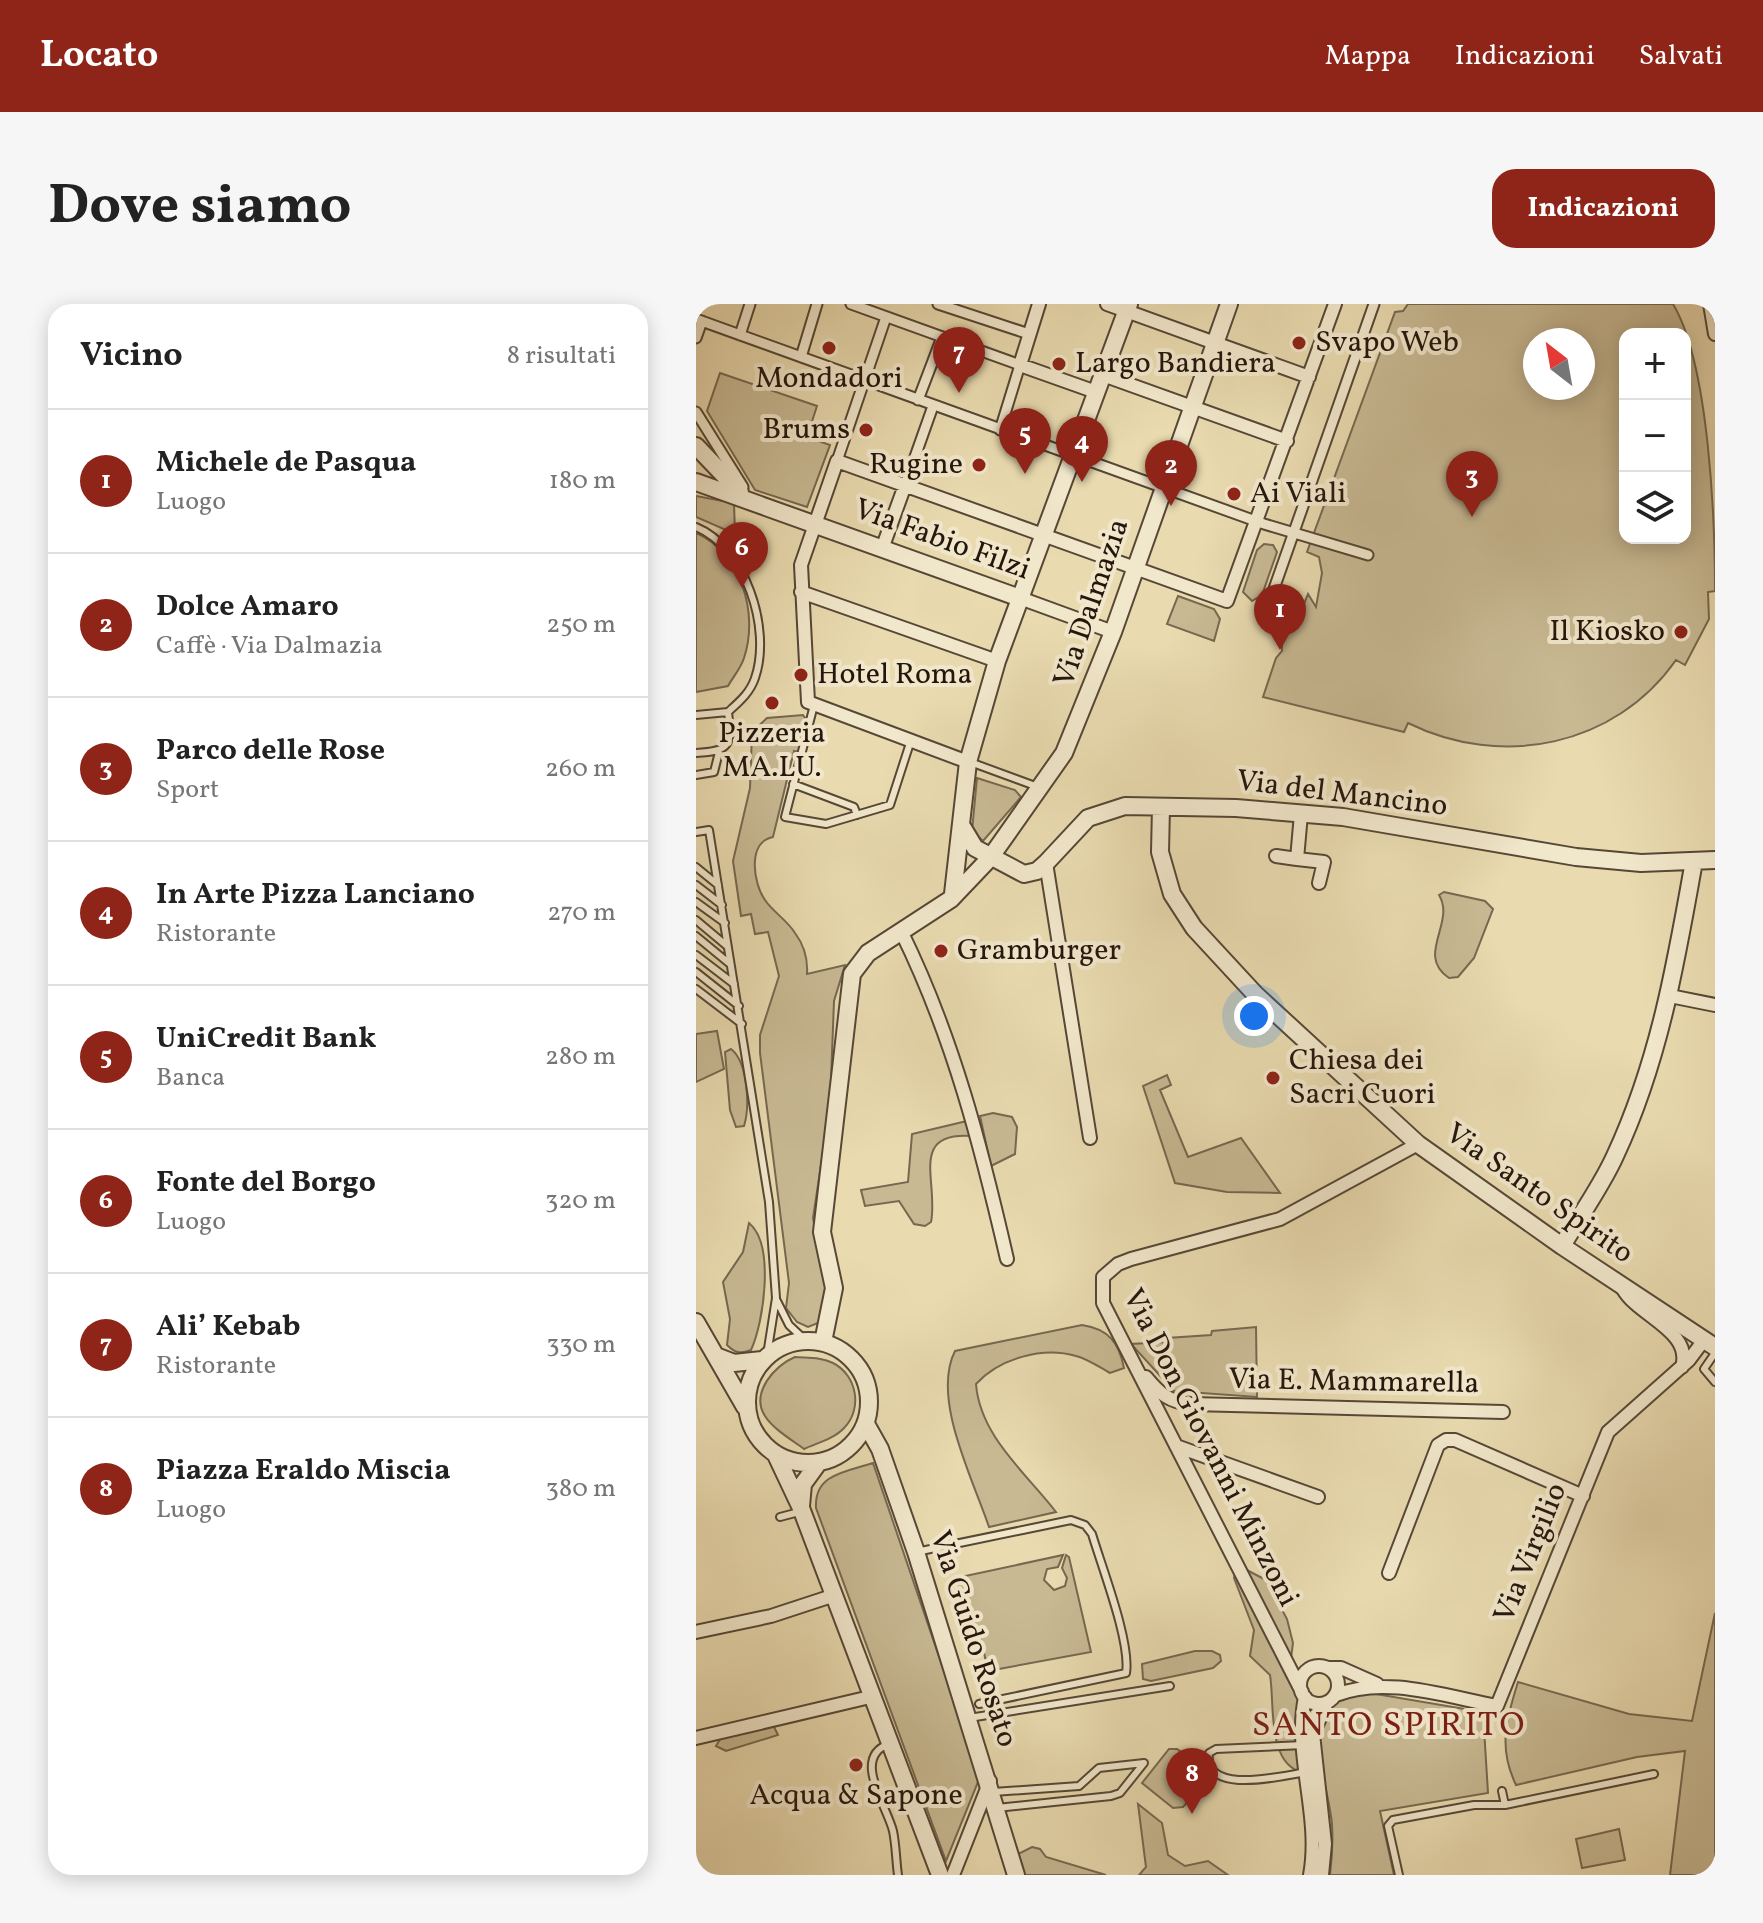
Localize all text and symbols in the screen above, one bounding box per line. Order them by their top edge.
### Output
text: Locato [40,30,158,83]
text: Mappa [1325,37,1411,76]
text: Indicazioni [1455,37,1595,76]
text: Salvati [1639,37,1723,76]
text: Dove siamo [48,169,351,247]
button: Indicazioni [1492,169,1715,248]
place label: Svapo Web [1315,322,1459,364]
pin: 7 [933,327,985,393]
north arrow [1523,328,1595,400]
map controls [1619,328,1691,544]
button: + [1619,328,1691,400]
text: Vicino [80,333,183,380]
marker: Svapo Web [1290,334,1308,352]
text: 8 risultati [507,338,616,374]
marker: Mondadori [820,339,838,357]
place label: Largo Bandiera [1075,343,1276,385]
marker: Largo Bandiera [1050,355,1068,373]
place label: Mondadori [755,358,903,400]
button: − [1619,400,1691,472]
pin: 5 [999,408,1051,474]
place label: Brums [762,409,850,451]
pin: 4 [1056,416,1108,482]
marker: Brums [857,421,875,439]
pin: 2 [1145,440,1197,506]
text: Michele de Pasqua [156,442,416,484]
place label: Rugine [869,444,963,486]
pin: 3 [1446,451,1498,517]
marker: Rugine [970,456,988,474]
text: 1 [101,463,111,499]
text: 180 m [549,463,616,499]
button: layers [1619,472,1691,544]
place label: Ai Viali [1250,473,1346,515]
text: Luogo [156,484,226,520]
marker: Ai Viali [1225,485,1243,503]
street label: Via Fabio Filzi [848,489,1036,591]
street label: Via Dalmazia [1044,513,1140,693]
pin: 6 [716,522,768,588]
pin: 1 [1254,584,1306,650]
text: Dolce Amaro [156,586,339,628]
text: 2 [99,607,113,643]
text: 250 m [546,607,616,643]
place label: Il Kiosko [1549,611,1665,653]
marker: Il Kiosko [1672,623,1690,641]
text: Caffè · Via Dalmazia [156,628,383,664]
place label: Hotel Roma [817,654,972,696]
marker: Hotel Roma [792,666,810,684]
marker: Pizzeria MA.LU. [763,694,781,712]
place label: Pizzeria MA.LU. [718,713,826,789]
text: Parco delle Rose [156,730,385,772]
text: 3 [99,751,113,787]
text: 260 m [545,751,616,787]
street label: Via del Mancino [1234,760,1450,828]
text: Sport [156,772,219,808]
text: In Arte Pizza Lanciano [156,874,475,916]
text: 4 [98,895,114,931]
text: 270 m [547,895,616,931]
text: Ristorante [156,916,276,952]
place label: Gramburger [957,930,1121,972]
marker: Gramburger [932,942,950,960]
your location [1234,996,1274,1036]
text: UniCredit Bank [156,1018,376,1060]
text: 5 [100,1039,112,1075]
text: 280 m [545,1039,616,1075]
place label: Chiesa dei Sacri Cuori [1289,1040,1436,1116]
text: Banca [156,1060,225,1096]
marker: Chiesa dei Sacri Cuori [1264,1069,1282,1087]
street label: Via Santo Spirito [1436,1113,1642,1275]
text: Fonte del Borgo [156,1162,376,1204]
text: 6 [99,1183,113,1219]
text: 320 m [545,1183,616,1219]
text: Luogo [156,1204,226,1240]
street label: Via Don Giovanni Minzoni [1111,1282,1309,1614]
text: Ali’ Kebab [156,1306,301,1348]
text: 7 [100,1327,112,1363]
text: 330 m [546,1327,616,1363]
text: Ristorante [156,1348,276,1384]
street label: Via E. Mammarella [1228,1359,1480,1405]
text: Piazza Eraldo Miscia [156,1450,451,1492]
text: 8 [99,1471,113,1507]
text: 380 m [546,1471,616,1507]
street label: Via Virgilio [1484,1477,1578,1629]
text: Luogo [156,1492,226,1528]
street label: Via Guido Rosato [918,1525,1028,1753]
district label: SANTO SPIRITO [1252,1703,1526,1750]
pin: 8 [1166,1748,1218,1814]
marker: Acqua & Sapone [847,1756,865,1774]
place label: Acqua & Sapone [749,1775,963,1817]

